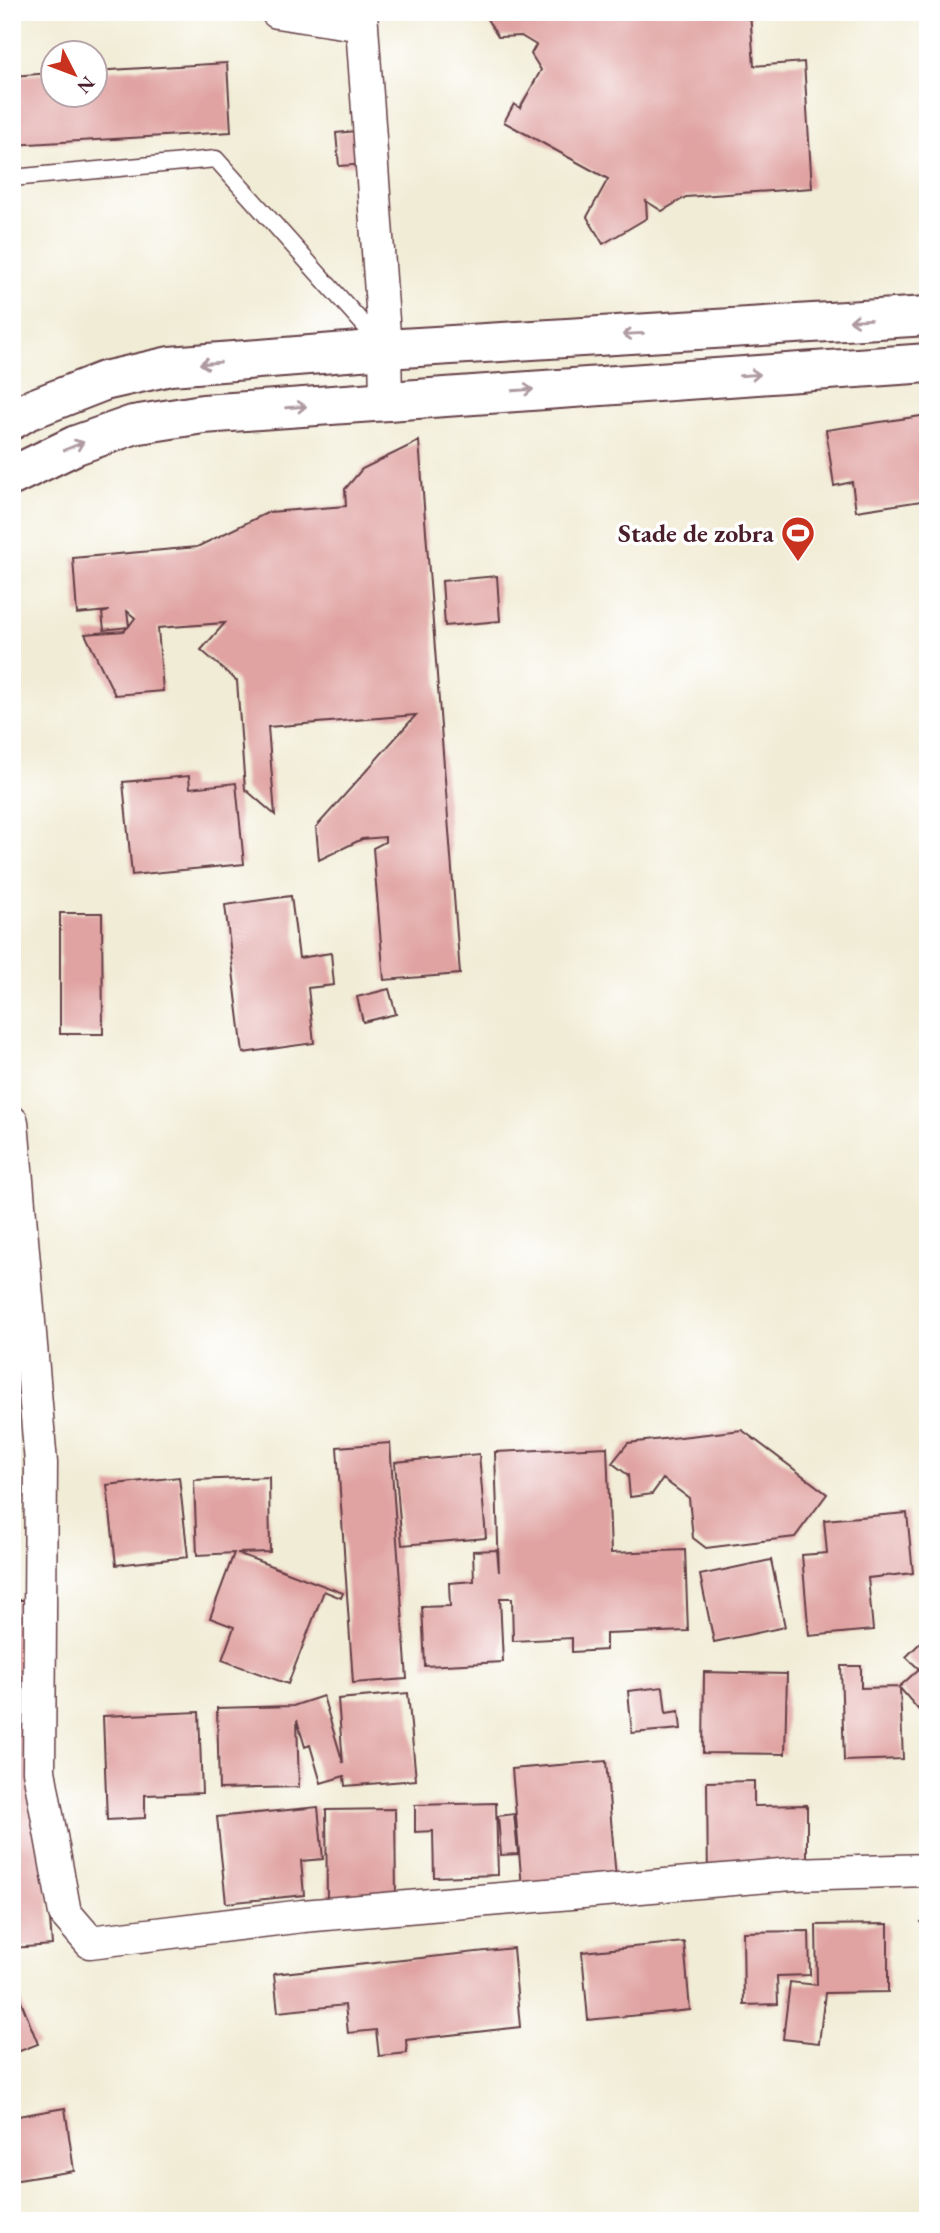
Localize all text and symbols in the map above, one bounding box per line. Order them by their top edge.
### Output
north arrow [38,38,108,108]
text: N [71,71,101,100]
one-way arrow [849,314,871,327]
one-way arrow [621,327,644,340]
one-way arrow [199,357,222,370]
one-way arrow [738,368,761,381]
one-way arrow [512,384,535,397]
one-way arrow [285,400,307,413]
one-way arrow [62,439,84,452]
sports icon: Stade de zobra [779,514,817,563]
place label: Stade de zobra [618,516,775,550]

